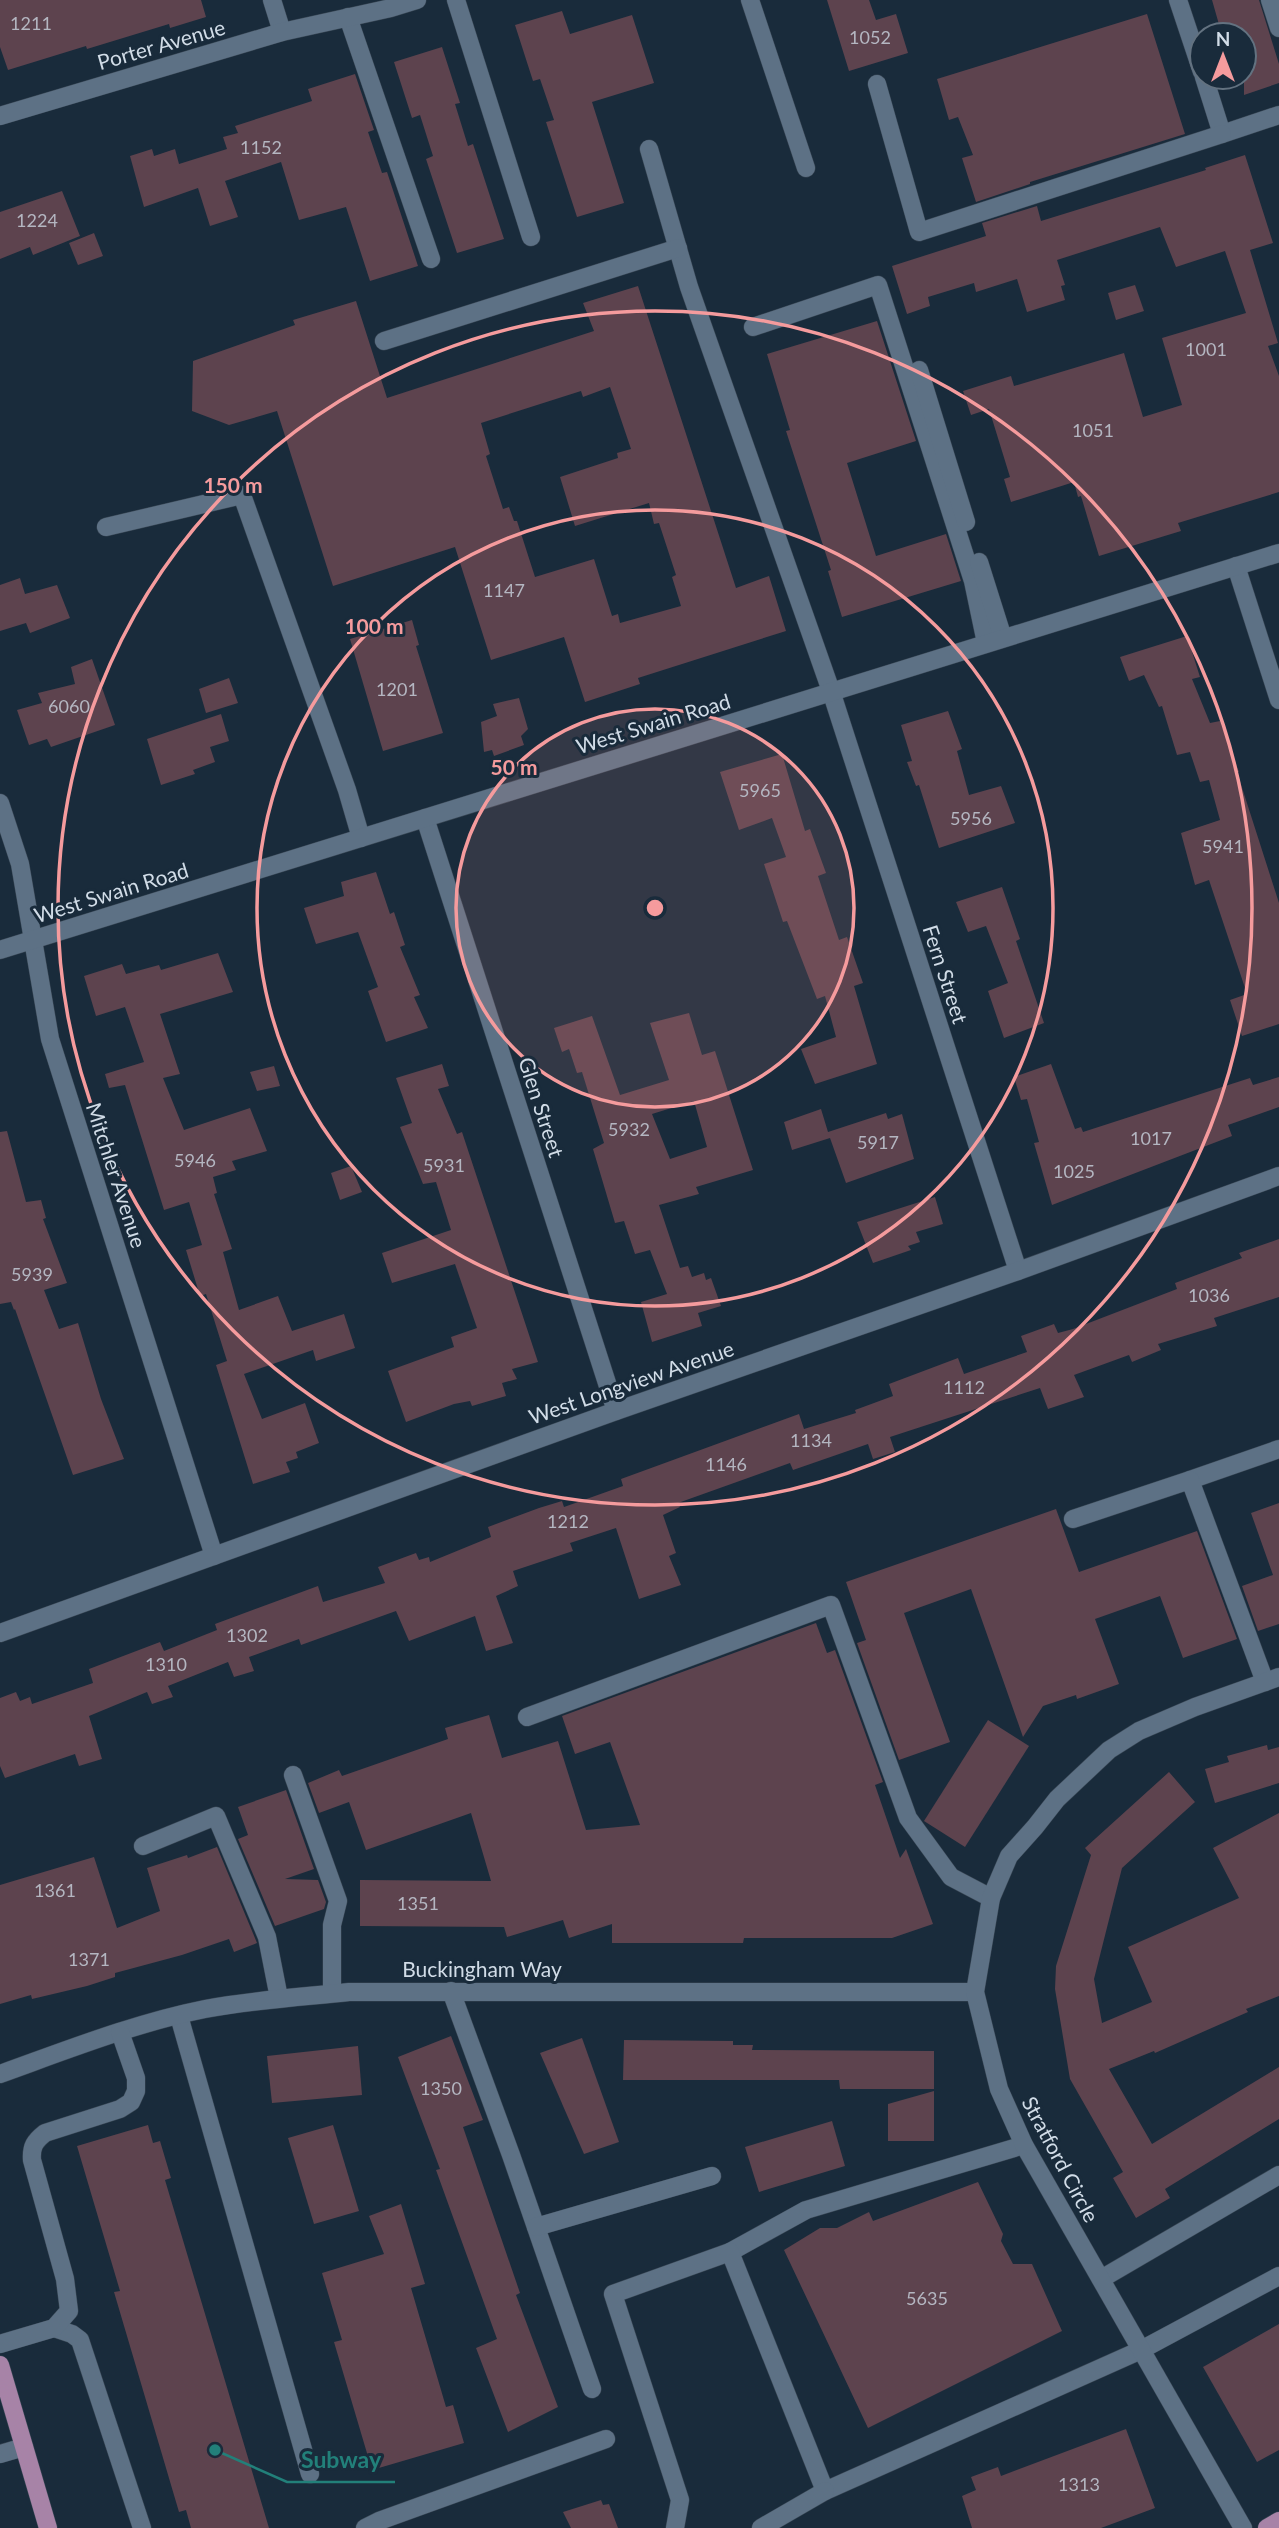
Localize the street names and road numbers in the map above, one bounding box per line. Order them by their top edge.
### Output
street label: Porter Avenue [94,14,228,74]
street label: West Swain Road [573,688,733,758]
street label: West Swain Road [31,857,191,927]
street label: Fern Street [918,922,974,1027]
street label: Glen Street [514,1054,570,1161]
street label: Mitchler Avenue [82,1099,152,1251]
street label: West Longview Avenue [525,1335,737,1429]
street label: Buckingham Way [402,1956,562,1981]
street label: Stratford Circle [1017,2092,1105,2226]

